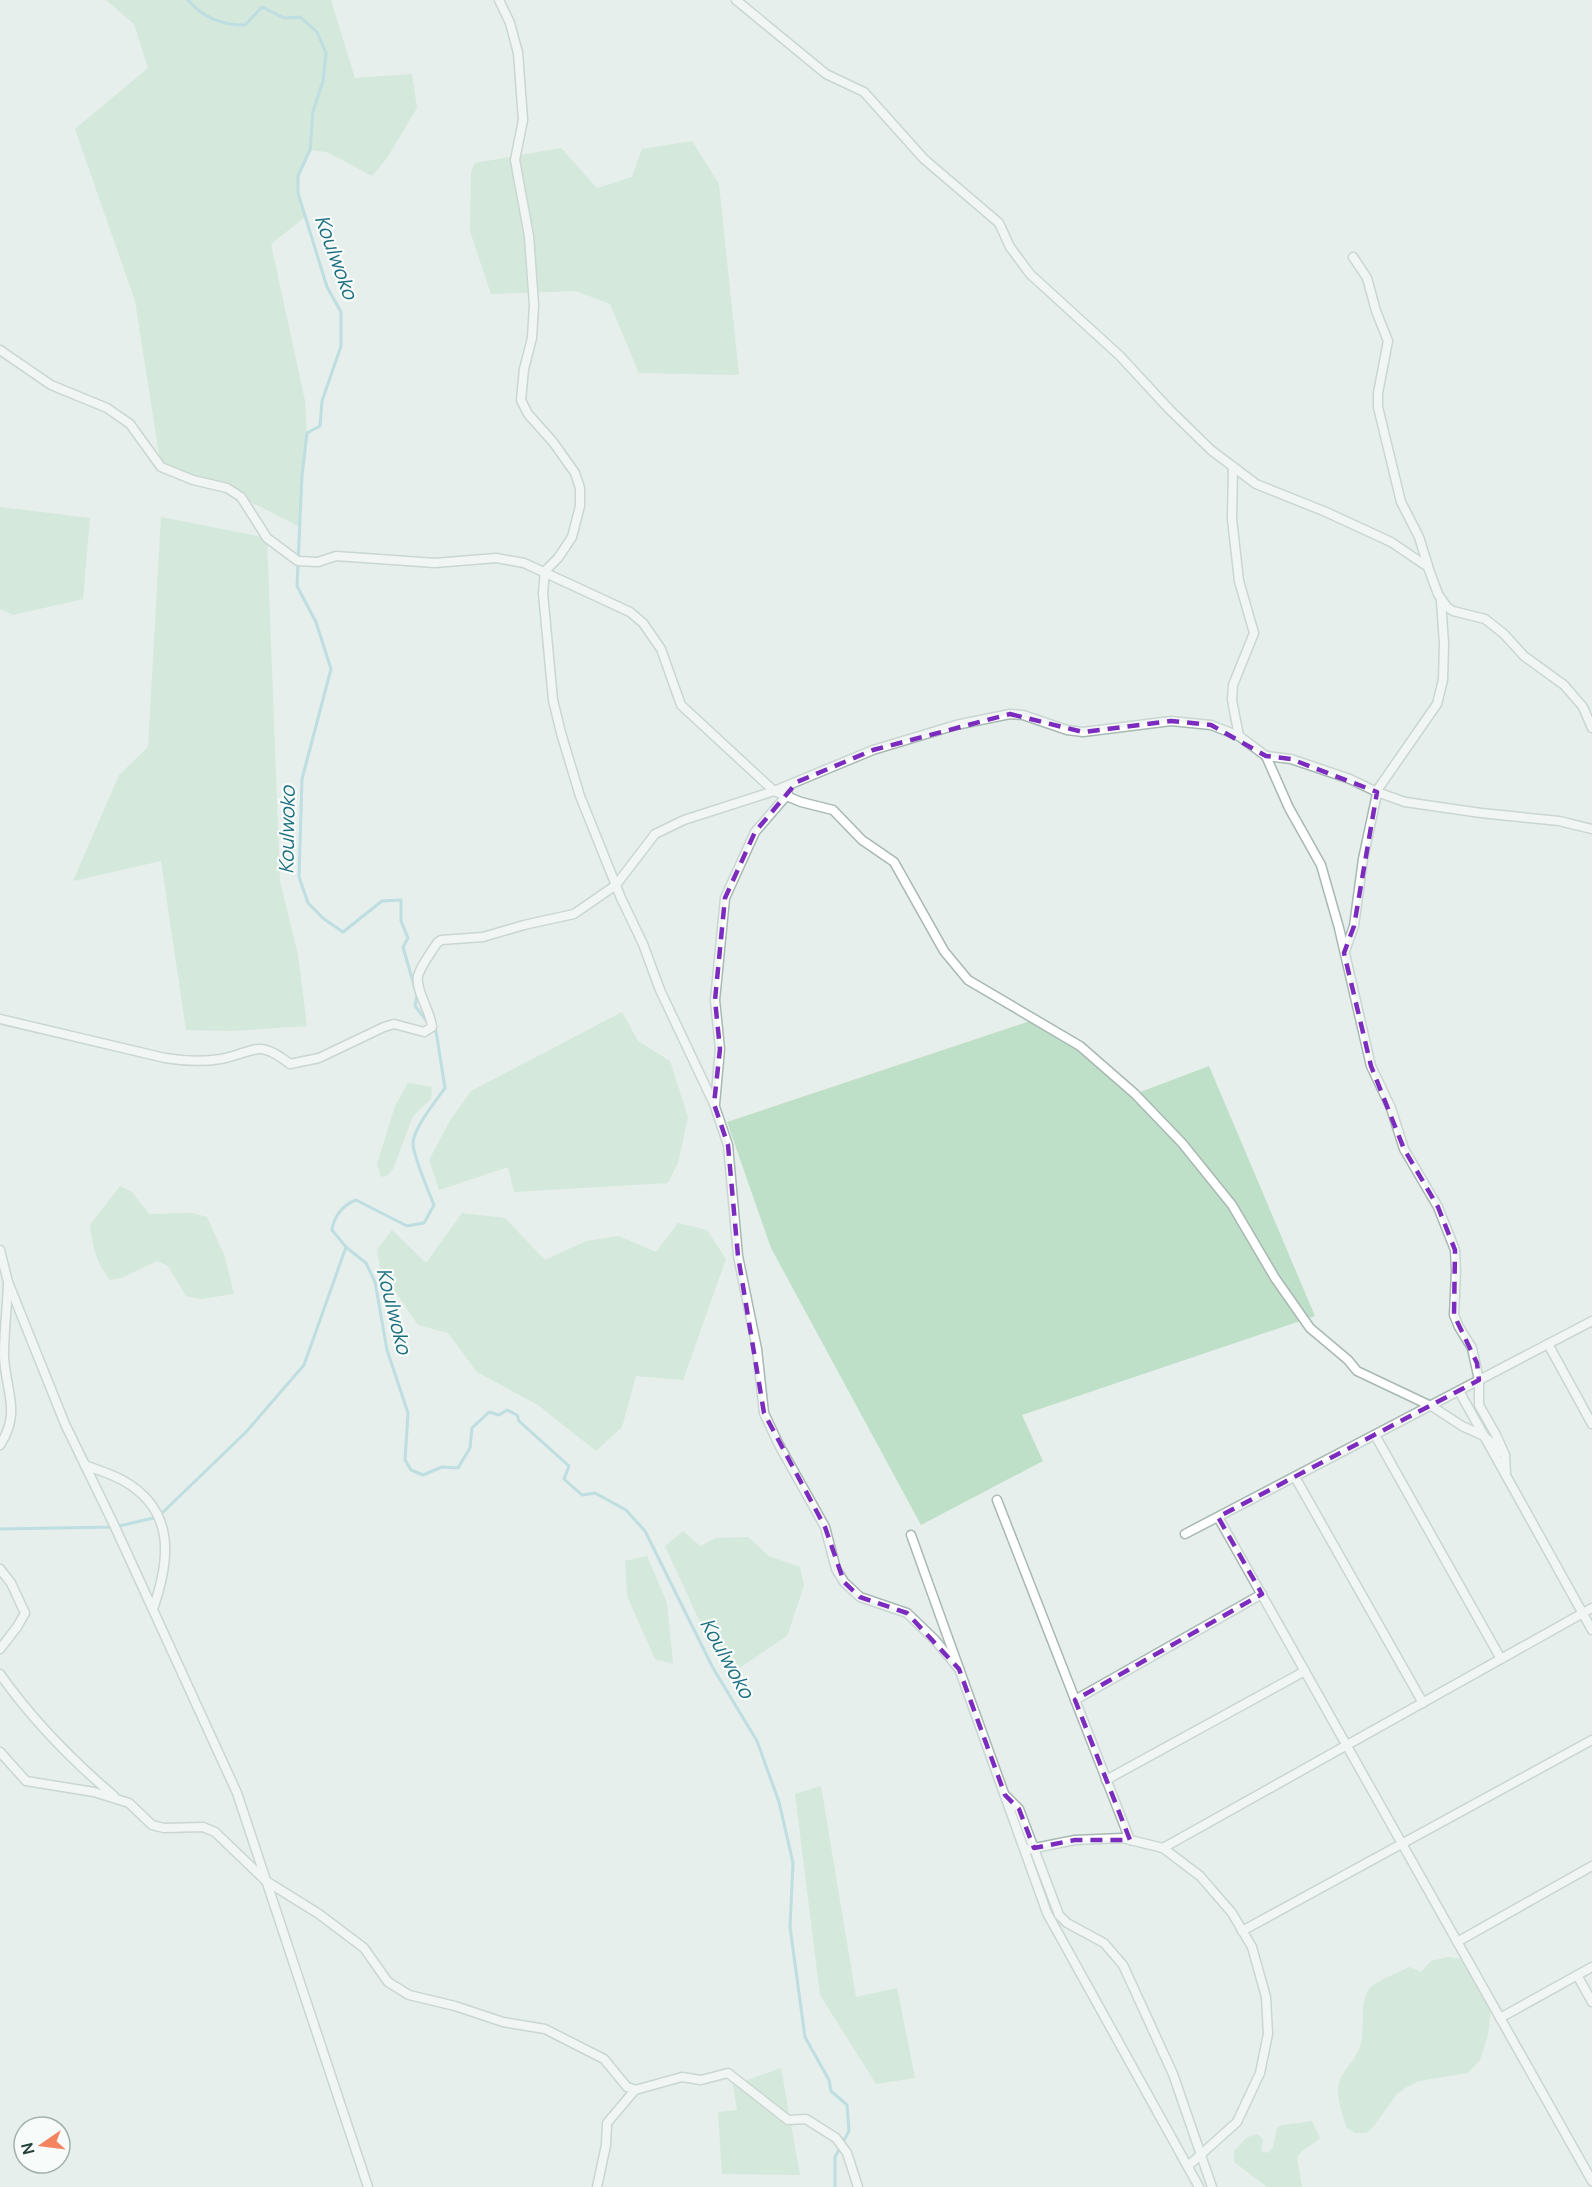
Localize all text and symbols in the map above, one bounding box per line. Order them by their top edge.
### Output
water label: Koulwoko [309,211,365,304]
water label: Koulwoko [272,785,301,874]
water label: Koulwoko [371,1265,418,1358]
water label: Koulwoko [694,1613,761,1704]
north arrow [12,2115,72,2175]
text: N [15,2140,40,2157]

